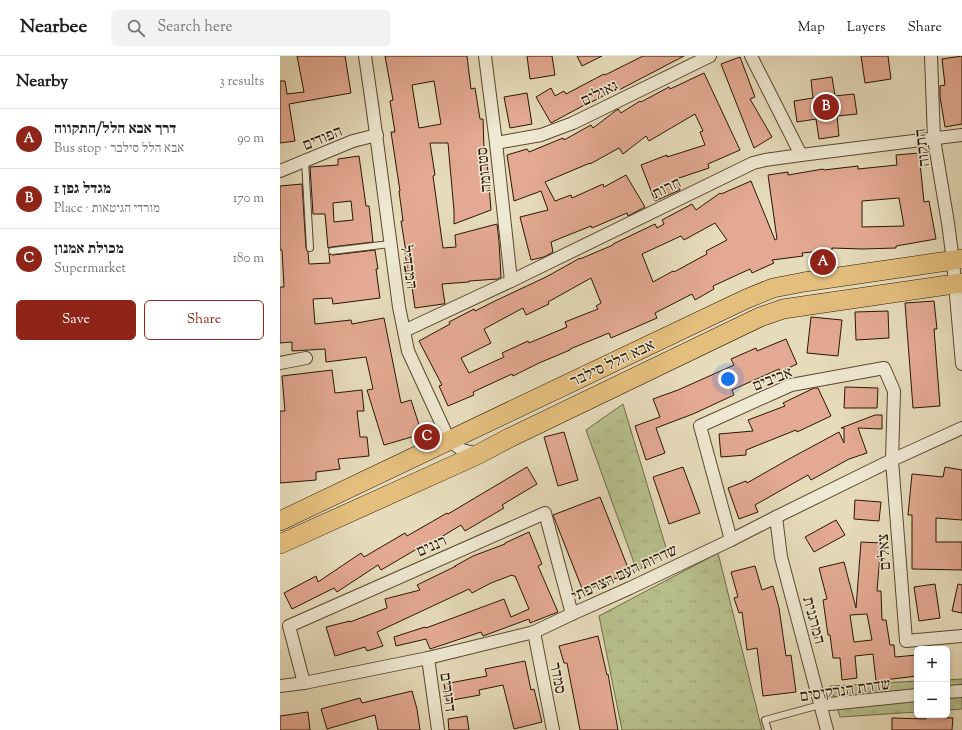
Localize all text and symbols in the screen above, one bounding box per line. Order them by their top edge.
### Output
search box [111,10,391,46]
text: Nearbee [20,14,87,41]
icon: search [125,17,147,39]
text: Search here [157,17,233,38]
text: Map [798,18,825,38]
text: Layers [847,18,885,38]
text: Share [907,18,942,38]
text: Nearby [16,70,68,94]
text: 3 results [219,73,264,91]
street label: גאולים [577,75,623,113]
pin: B [813,92,839,122]
text: דרך אבא הלל/התקווה [54,119,176,140]
street label: הפודים [300,121,346,158]
street label: התקוה [910,127,937,168]
text: A [24,130,34,148]
text: 90 m [237,130,264,148]
text: Bus stop · אבא הלל סילבר [54,140,184,158]
street label: סטרומה [472,146,499,194]
street label: חרות [649,172,685,206]
text: מגדל גפן 1 [54,179,111,200]
text: B [25,190,33,208]
text: 170 m [233,190,264,208]
text: Place · מורדי הגיטאות [54,200,160,218]
text: מכולת אמנון [54,239,124,260]
street label: המבדיל [393,244,422,291]
pin: A [810,247,836,277]
text: C [24,250,34,268]
text: 180 m [233,250,264,268]
text: Supermarket [54,260,126,278]
button: Save [16,300,136,340]
button: Share [144,300,264,340]
street label: אבא הלל סילבר [567,335,659,394]
street label: אביבים [750,362,796,398]
your location [718,369,738,389]
pin: C [414,422,440,452]
street label: רננים [413,530,451,564]
street label: צאלים [873,533,898,571]
street label: שדרות העם הצרפתי [568,540,682,609]
street label: המרגנית [795,594,830,647]
map controls [914,646,950,718]
button: + [914,646,950,682]
street label: סמדר [542,661,571,696]
street label: דרורים [432,671,461,714]
street label: שדרת הנרקיסים [798,674,892,709]
button: − [914,682,950,718]

